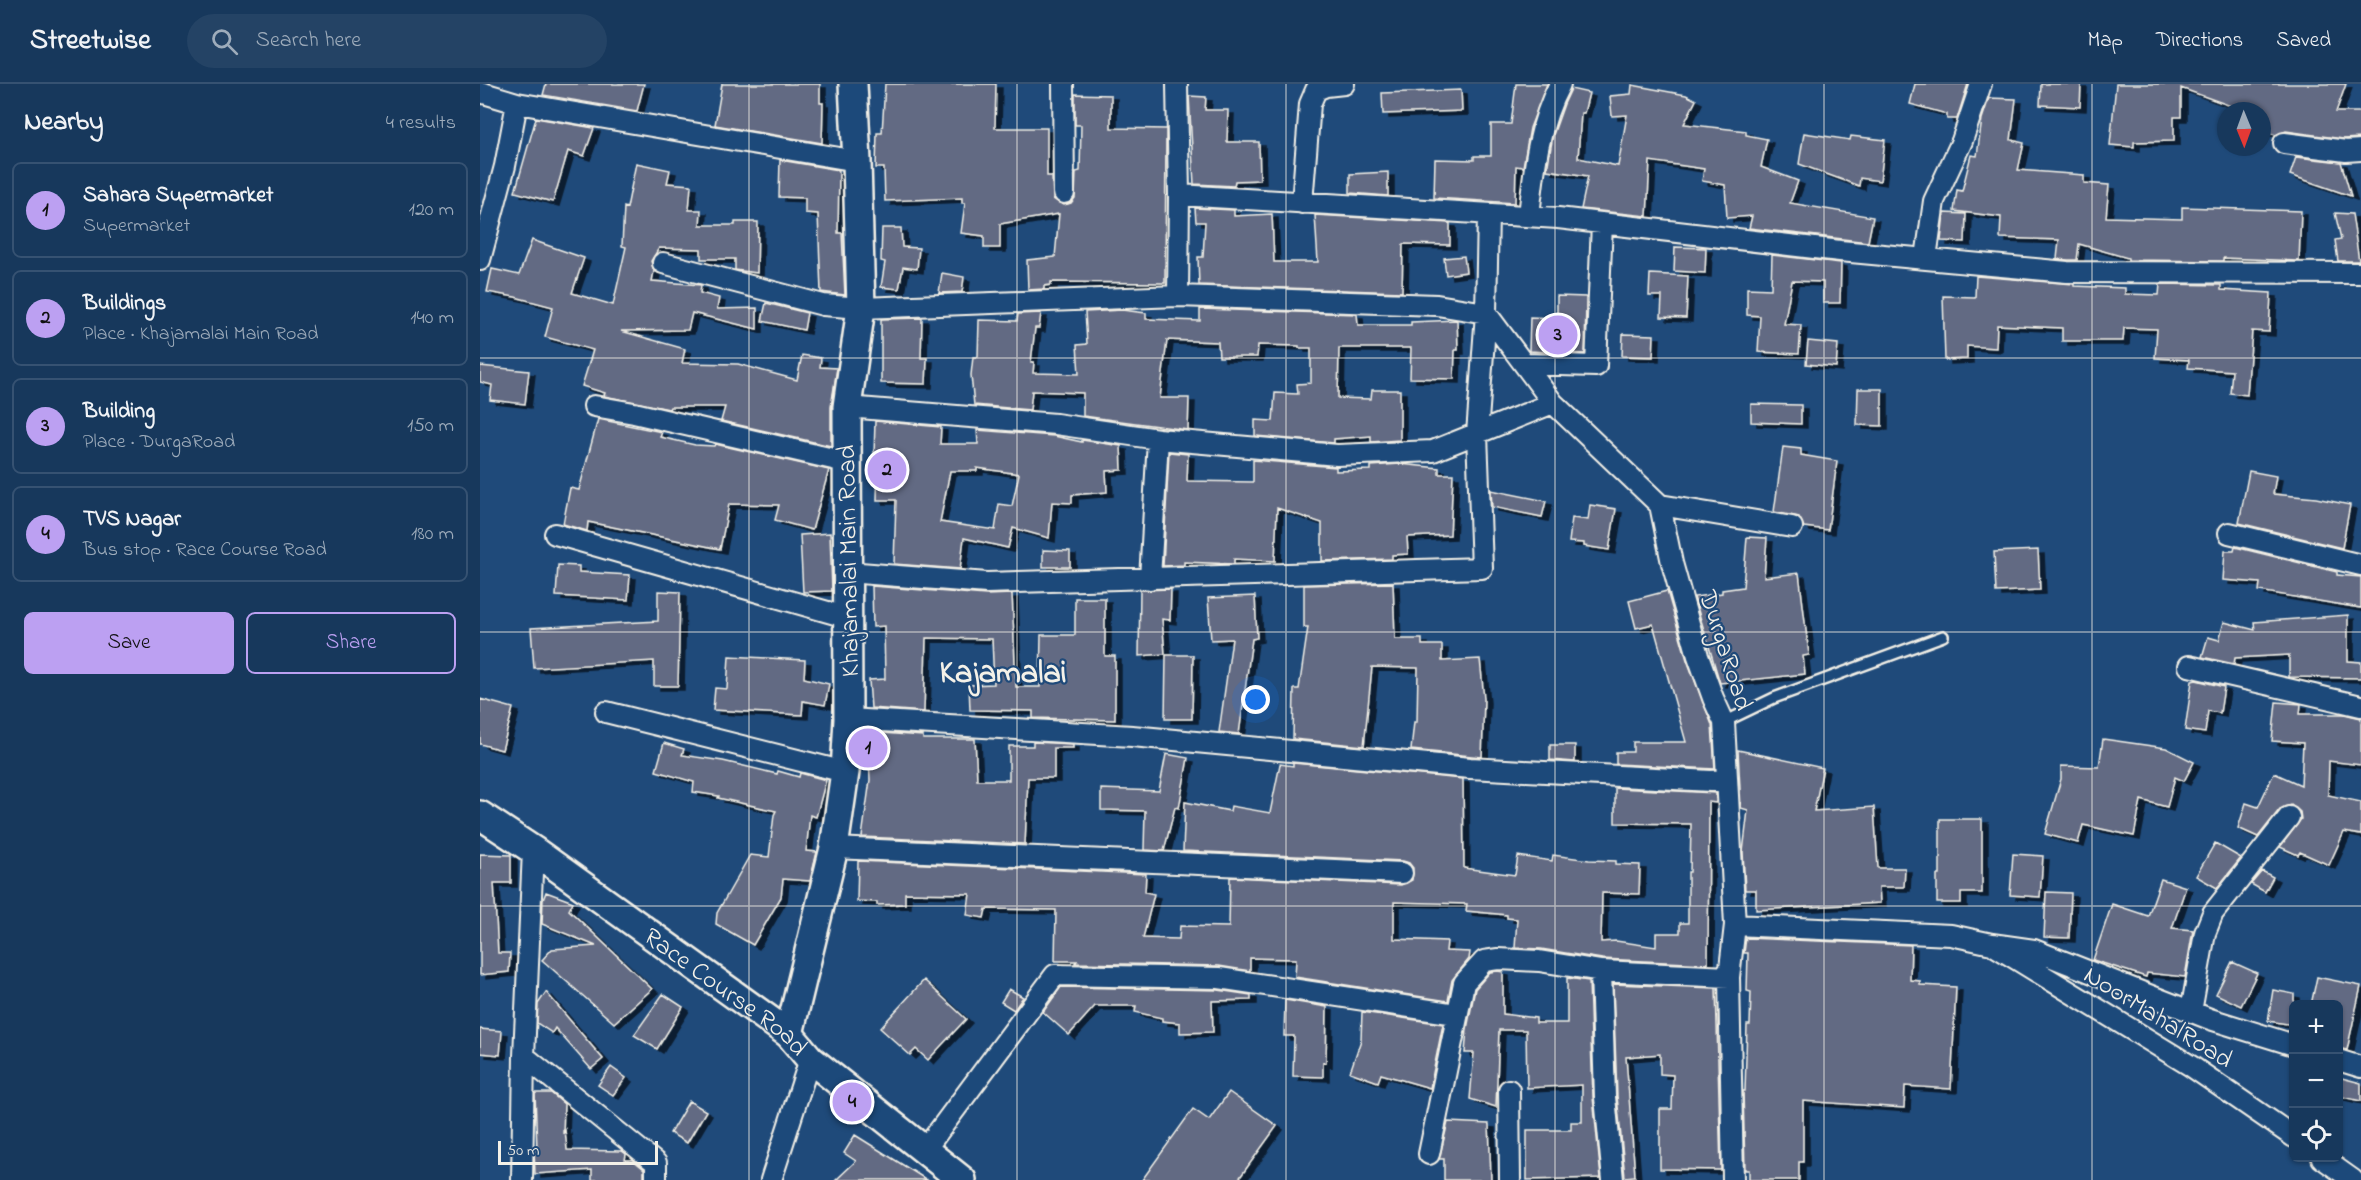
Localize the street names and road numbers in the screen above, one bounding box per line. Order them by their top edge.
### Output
street label: Khajamalai Main Road [829,444,871,677]
street label: DurgaRoad [1687,585,1762,716]
street label: Race Course Road [635,919,816,1066]
street label: NoorMahalRoad [2075,957,2240,1080]

